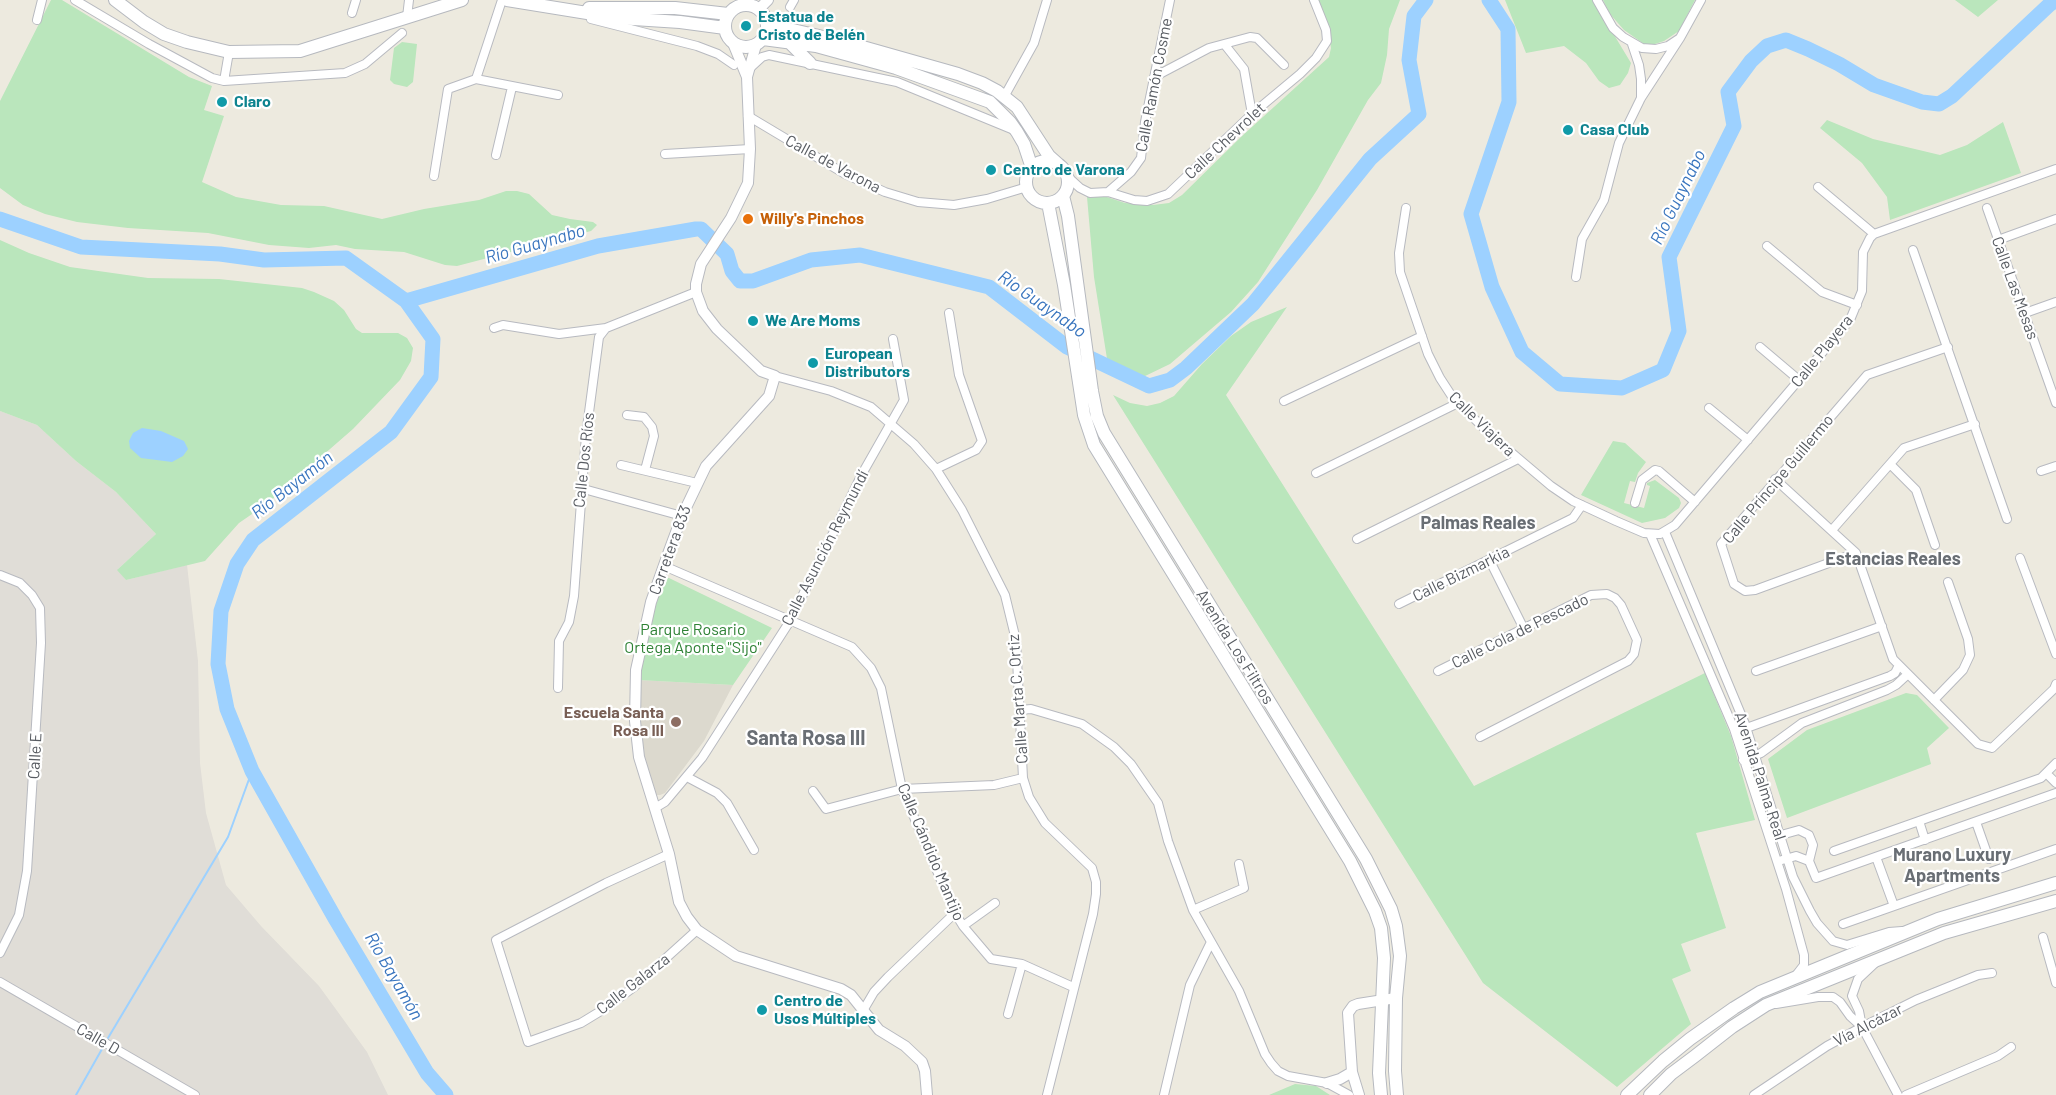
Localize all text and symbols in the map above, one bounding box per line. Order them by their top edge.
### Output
place label: Estatua de Cristo de Belén [758,7,865,45]
street label: Calle Ramón Cosme [1132,16,1176,154]
marker: Estatua de Cristo de Belén [739,19,753,33]
place label: Claro [234,92,271,112]
marker: Claro [215,95,229,109]
street label: Calle Chevrolet [1181,99,1269,183]
place label: Casa Club [1580,120,1649,140]
marker: Casa Club [1561,123,1575,137]
street label: Calle de Varona [782,131,884,197]
water label: Río Guaynabo [1646,146,1710,248]
place label: Centro de Varona [1003,160,1125,180]
marker: Centro de Varona [984,163,998,177]
place label: Willy's Pinchos [760,209,864,229]
marker: Willy's Pinchos [741,212,755,226]
water label: Río Guaynabo [483,219,587,269]
street label: Calle Las Mesas [1987,234,2043,342]
water label: Río Guaynabo [994,266,1090,342]
place label: We Are Moms [765,311,860,331]
street label: Calle Playera [1787,311,1857,391]
marker: We Are Moms [746,314,760,328]
place label: European Distributors [825,344,910,382]
marker: European Distributors [806,356,820,370]
street label: Calle Viajera [1445,388,1519,460]
street label: Calle Príncipe Guillermo [1718,410,1838,548]
street label: Calle Dos Ríos [569,411,599,509]
water label: Río Bayamón [247,446,337,524]
street label: Calle Asunción Reymundí [777,467,873,629]
street label: Carretera 833 [645,503,695,597]
district label: Palmas Reales [1421,512,1535,534]
street label: Calle Bizmarkia [1409,542,1513,606]
district label: Estancias Reales [1825,548,1961,570]
street label: Avenida Los Filtros [1192,586,1278,708]
street label: Calle Cola de Pescado [1448,589,1592,673]
park label: Parque Rosario Ortega Aponte "Sijo" [624,620,762,658]
street label: Calle Marta C. Ortiz [1004,633,1032,765]
place label: Escuela Santa Rosa III [564,703,664,741]
street label: Avenida Palma Real [1730,709,1790,843]
marker: Escuela Santa Rosa III [669,715,683,729]
district label: Santa Rosa III [746,726,866,750]
street label: Calle E [24,732,46,780]
street label: Calle Cándido Mantijo [893,780,969,924]
district label: Murano Luxury Apartments [1893,844,2011,886]
water label: Río Bayamón [360,928,428,1024]
street label: Calle Galarza [593,949,673,1019]
place label: Centro de Usos Múltiples [774,991,876,1029]
street label: Vía Alcázar [1830,999,1906,1051]
marker: Centro de Usos Múltiples [755,1003,769,1017]
street label: Calle D [73,1019,123,1059]

